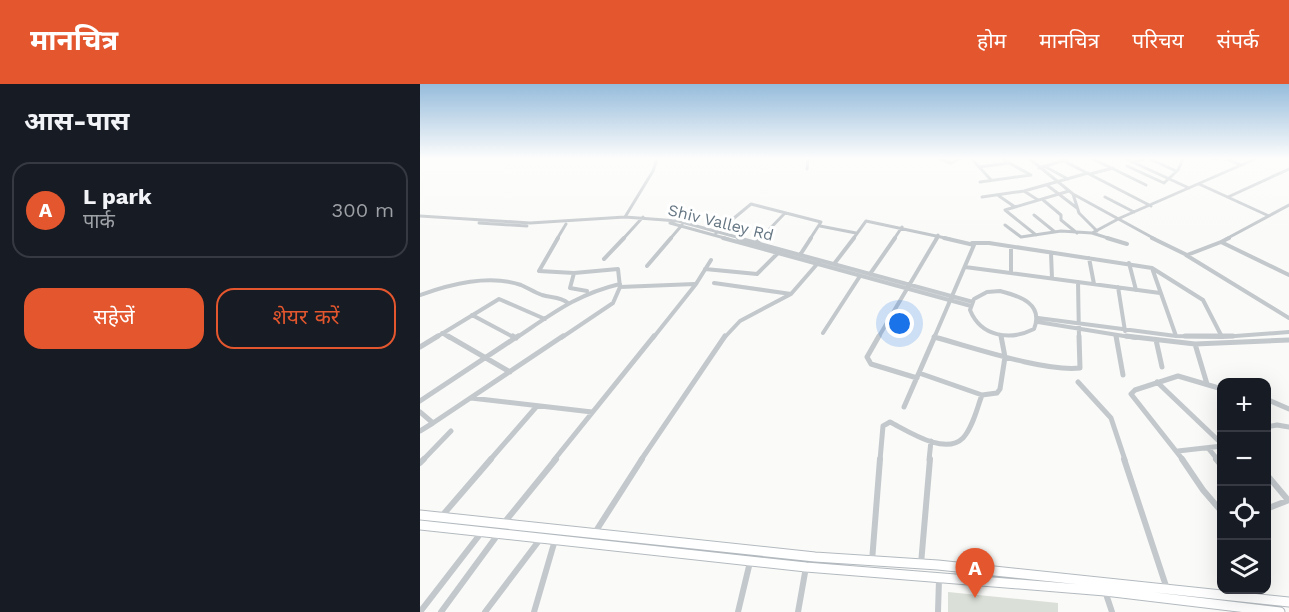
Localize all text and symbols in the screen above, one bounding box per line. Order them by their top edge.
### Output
text: मानचित्र [30,24,118,57]
text: होम [977,28,1006,53]
text: मानचित्र [1039,28,1099,53]
text: परिचय [1132,28,1184,53]
text: संपर्क [1217,28,1259,53]
text: आस-पास [24,106,130,136]
text: L park [83,184,152,209]
text: A [39,198,52,222]
text: 300 m [332,198,394,222]
street label: Shiv Valley Rd [666,200,776,245]
text: पार्क [83,209,115,233]
button: सहेजें [24,288,204,349]
button: शेयर करें [216,288,396,349]
your location [885,309,914,338]
map controls [1217,378,1271,594]
button: + [1217,378,1271,432]
button: − [1217,432,1271,486]
button: locate [1217,486,1271,540]
button: layers [1217,540,1271,594]
pin: A [956,548,994,598]

